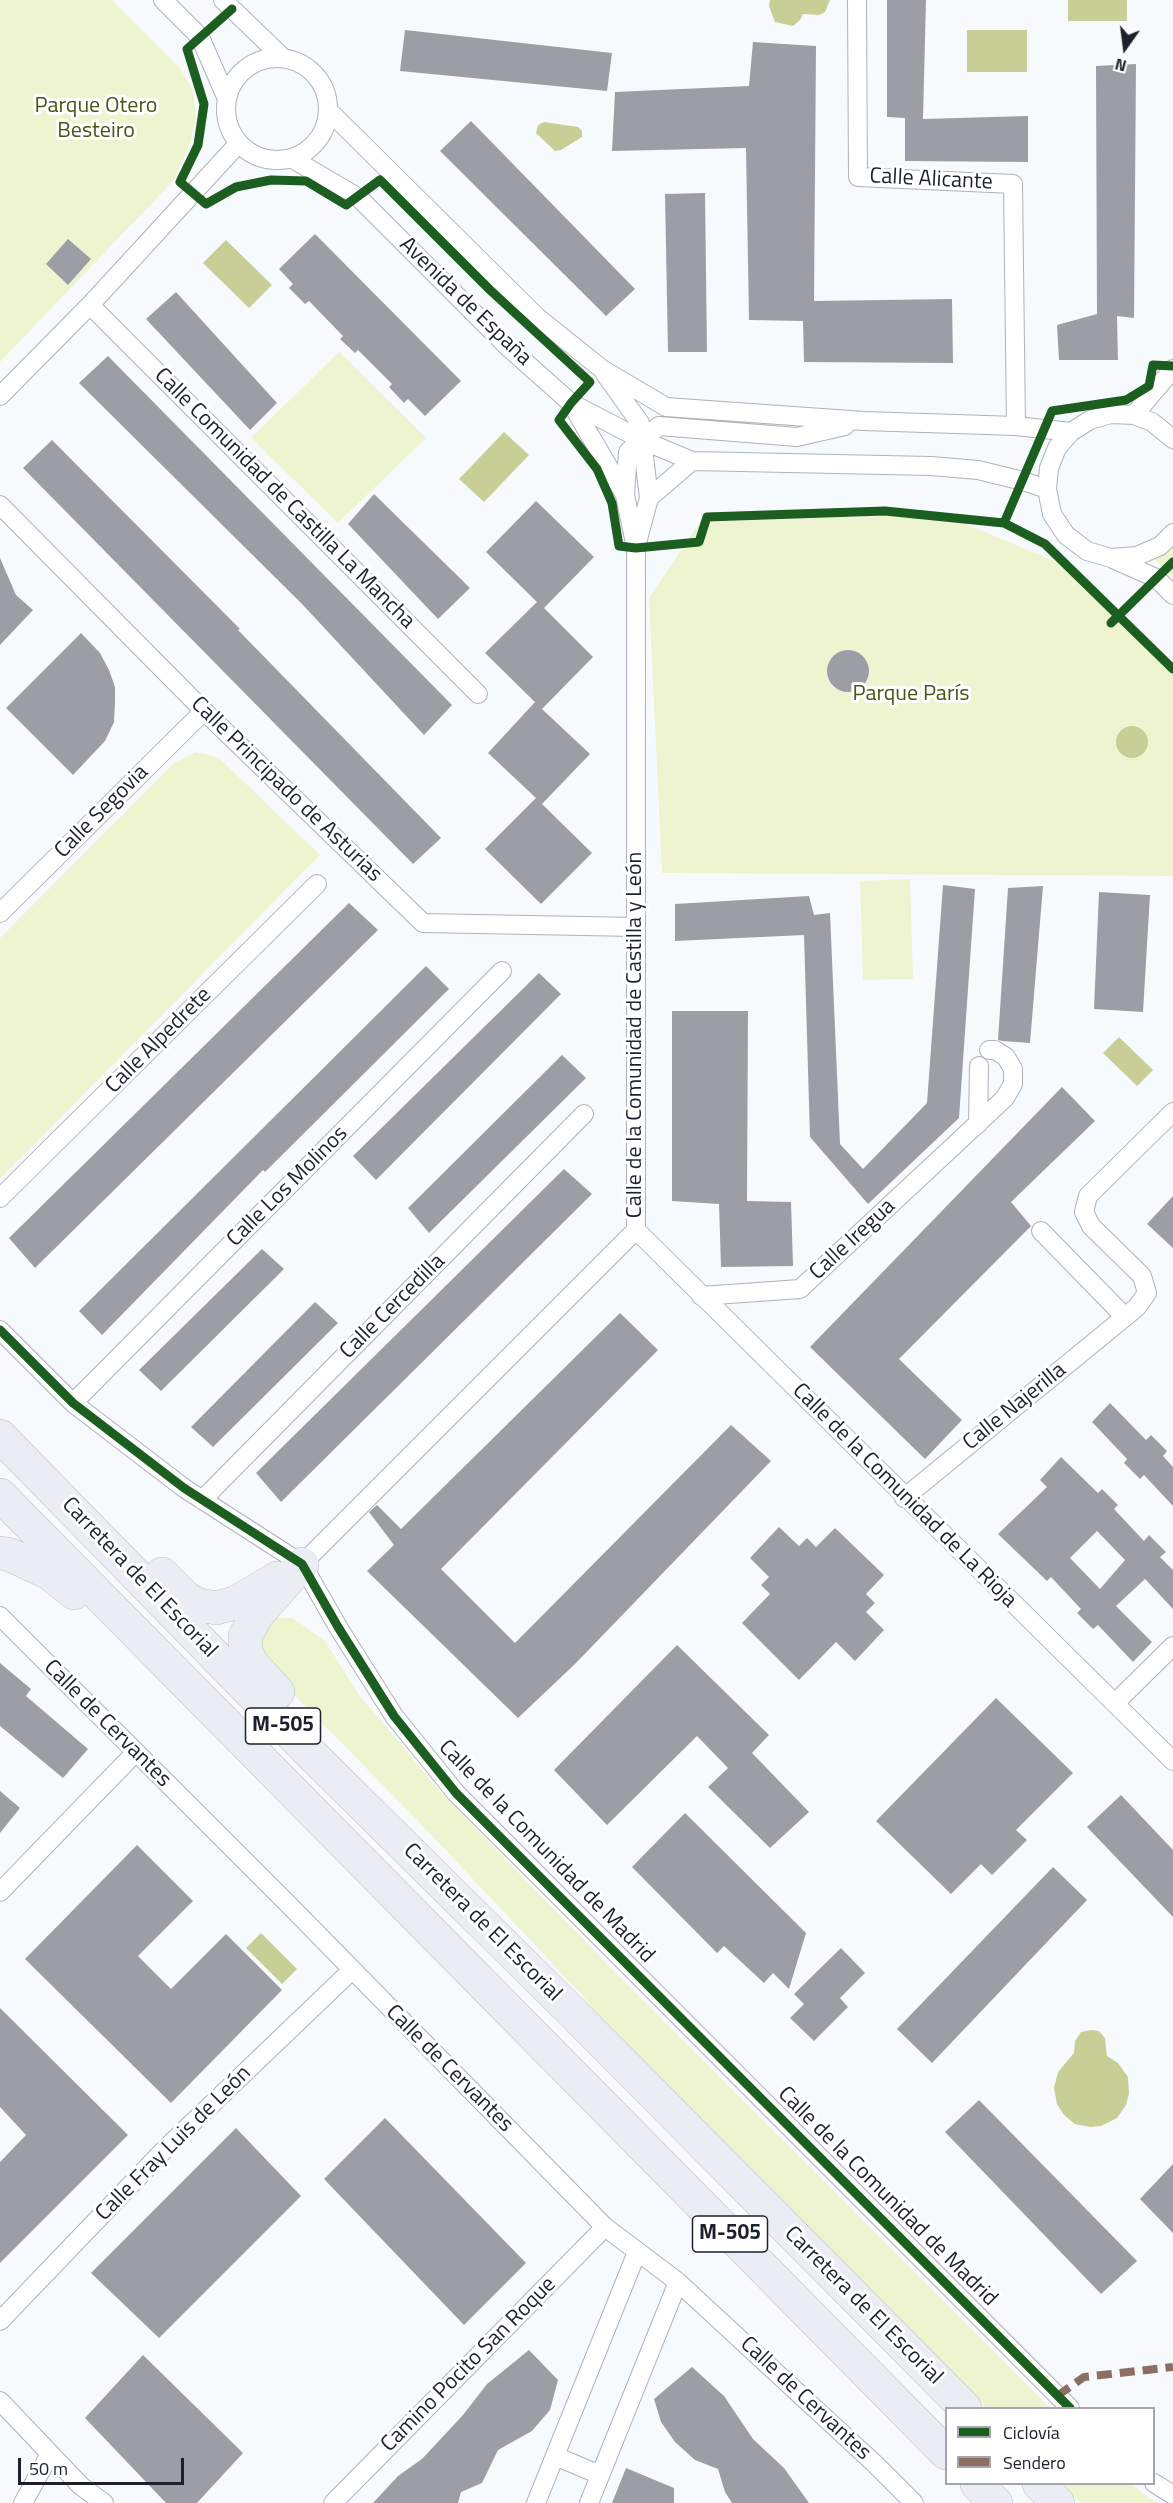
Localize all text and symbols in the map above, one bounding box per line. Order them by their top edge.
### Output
north arrow [1095,18,1155,78]
text: N [1112,52,1129,78]
park label: Parque Otero Besteiro [35,94,157,146]
street label: Calle Alicante [869,164,993,196]
street label: Avenida de España [393,232,537,372]
street label: Calle Comunidad de Castilla La Mancha [148,363,420,635]
park label: Parque París [852,682,970,708]
street label: Calle Principado de Asturias [185,692,387,888]
street label: Calle Segovia [50,760,154,864]
street label: Calle de la Comunidad de Castilla y León [623,852,649,1218]
street label: Calle Alpedrete [101,983,217,1099]
street label: Calle Los Molinos [222,1121,354,1253]
street label: Calle Iregua [805,1194,901,1286]
street label: Calle Cercedilla [335,1249,451,1365]
street label: Calle Najerilla [958,1358,1072,1456]
street label: Calle de la Comunidad de La Rioja [786,1378,1022,1614]
street label: Carretera de El Escorial [56,1492,222,1664]
street label: Calle de Cervantes [38,1655,176,1793]
road number: M-505 [246,1708,320,1744]
street label: Calle de la Comunidad de Madrid [432,1735,660,1969]
street label: Carretera de El Escorial [397,1838,567,2008]
street label: Calle de Cervantes [380,2000,518,2138]
street label: Calle Fray Luis de León [91,2061,257,2227]
street label: Calle de la Comunidad de Madrid [772,2082,1002,2312]
road number: M-505 [692,2216,768,2252]
street label: Carretera de El Escorial [778,2221,948,2391]
street label: Camino Pocito San Roque [376,2272,562,2458]
street label: Calle de Cervantes [734,2332,876,2466]
legend [945,2407,1155,2485]
text: Ciclovía [1003,2419,1060,2446]
scale bar [21,2446,188,2484]
text: Sendero [1003,2449,1066,2476]
text: 50 m [29,2455,68,2482]

